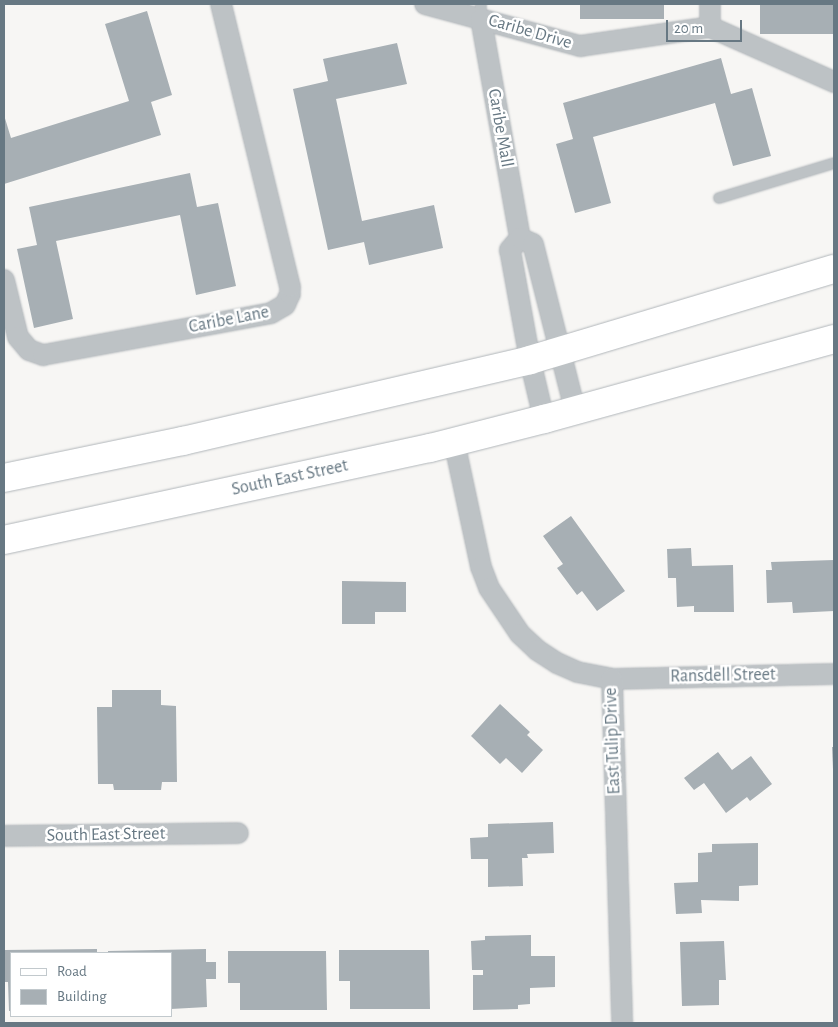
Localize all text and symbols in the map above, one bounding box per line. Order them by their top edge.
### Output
street label: Caribe Drive [486,10,574,54]
scale bar [668,10,744,42]
text: 20 m [674,21,703,36]
street label: Caribe Mall [482,87,518,169]
street label: Caribe Lane [187,302,271,338]
street label: South East Street [230,455,350,501]
street label: Ransdell Street [670,664,776,688]
street label: East Tulip Drive [600,687,626,795]
street label: South East Street [47,823,165,847]
legend [10,952,172,1017]
text: Road [57,964,87,979]
text: Building [57,989,107,1004]

